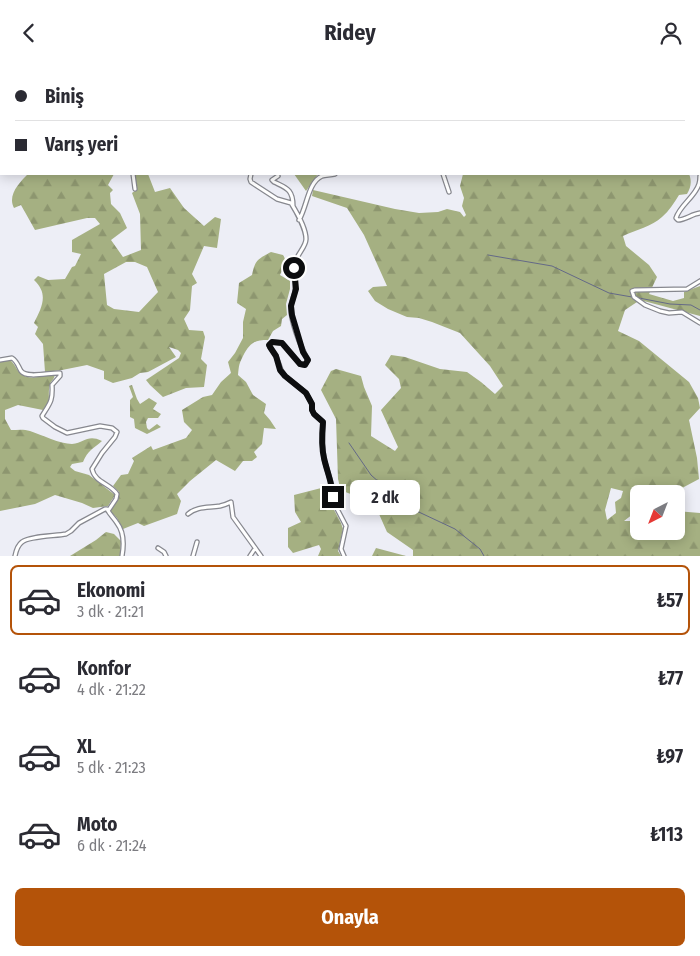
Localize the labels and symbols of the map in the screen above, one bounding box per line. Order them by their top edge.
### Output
route start [283,257,305,279]
callout: 2 dk [350,479,420,515]
north arrow [630,485,685,540]
route end [322,486,344,508]

